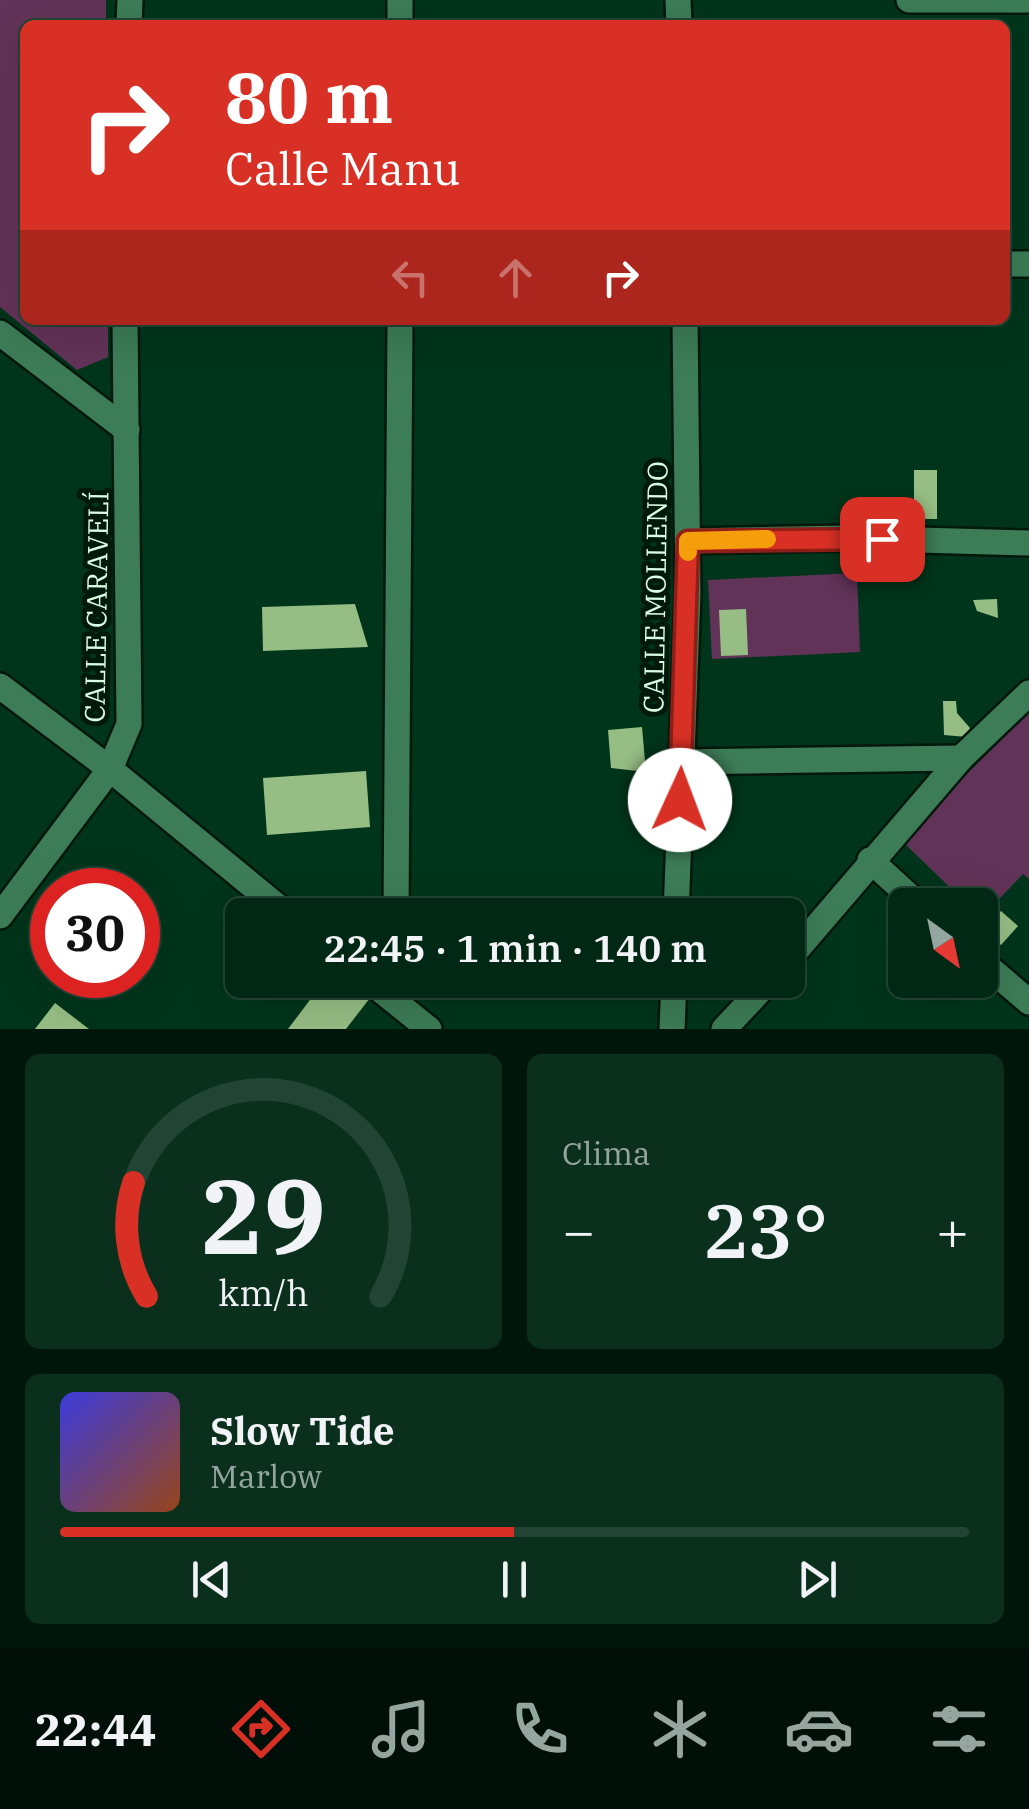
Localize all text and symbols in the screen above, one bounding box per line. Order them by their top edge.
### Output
text: 80 m [225,51,393,142]
icon: right [60,60,190,190]
text: Calle Manu [225,139,460,197]
icon: left [383,250,438,305]
icon: ahead [488,250,543,305]
icon: right [593,250,648,305]
street label: CALLE MOLLENDO [634,461,676,713]
street label: CALLE CARAVELÍ [75,491,117,723]
pin [840,497,925,582]
icon: arrive [855,512,910,567]
position arrow [628,748,732,852]
speed limit sign: 30 [30,868,160,998]
north arrow [888,888,998,998]
map controls [888,888,998,998]
text: 22:45 · 1 min · 140 m [323,923,707,972]
text: Clima [562,1132,650,1174]
text: 29 [201,1147,326,1283]
text: 23° [703,1181,828,1279]
text: − [562,1195,595,1266]
text: + [936,1195,969,1266]
text: km/h [218,1269,309,1316]
text: Slow Tide [210,1406,395,1455]
text: Marlow [210,1455,322,1497]
icon: previous [184,1552,239,1607]
icon: pause [487,1552,542,1607]
icon: next [790,1552,845,1607]
icon: directions [226,1694,296,1764]
icon: music [366,1694,436,1764]
icon: phone [505,1694,575,1764]
icon: climate [645,1694,715,1764]
icon: car [784,1694,854,1764]
icon: filters [924,1694,994,1764]
text: 22:44 [35,1700,156,1758]

